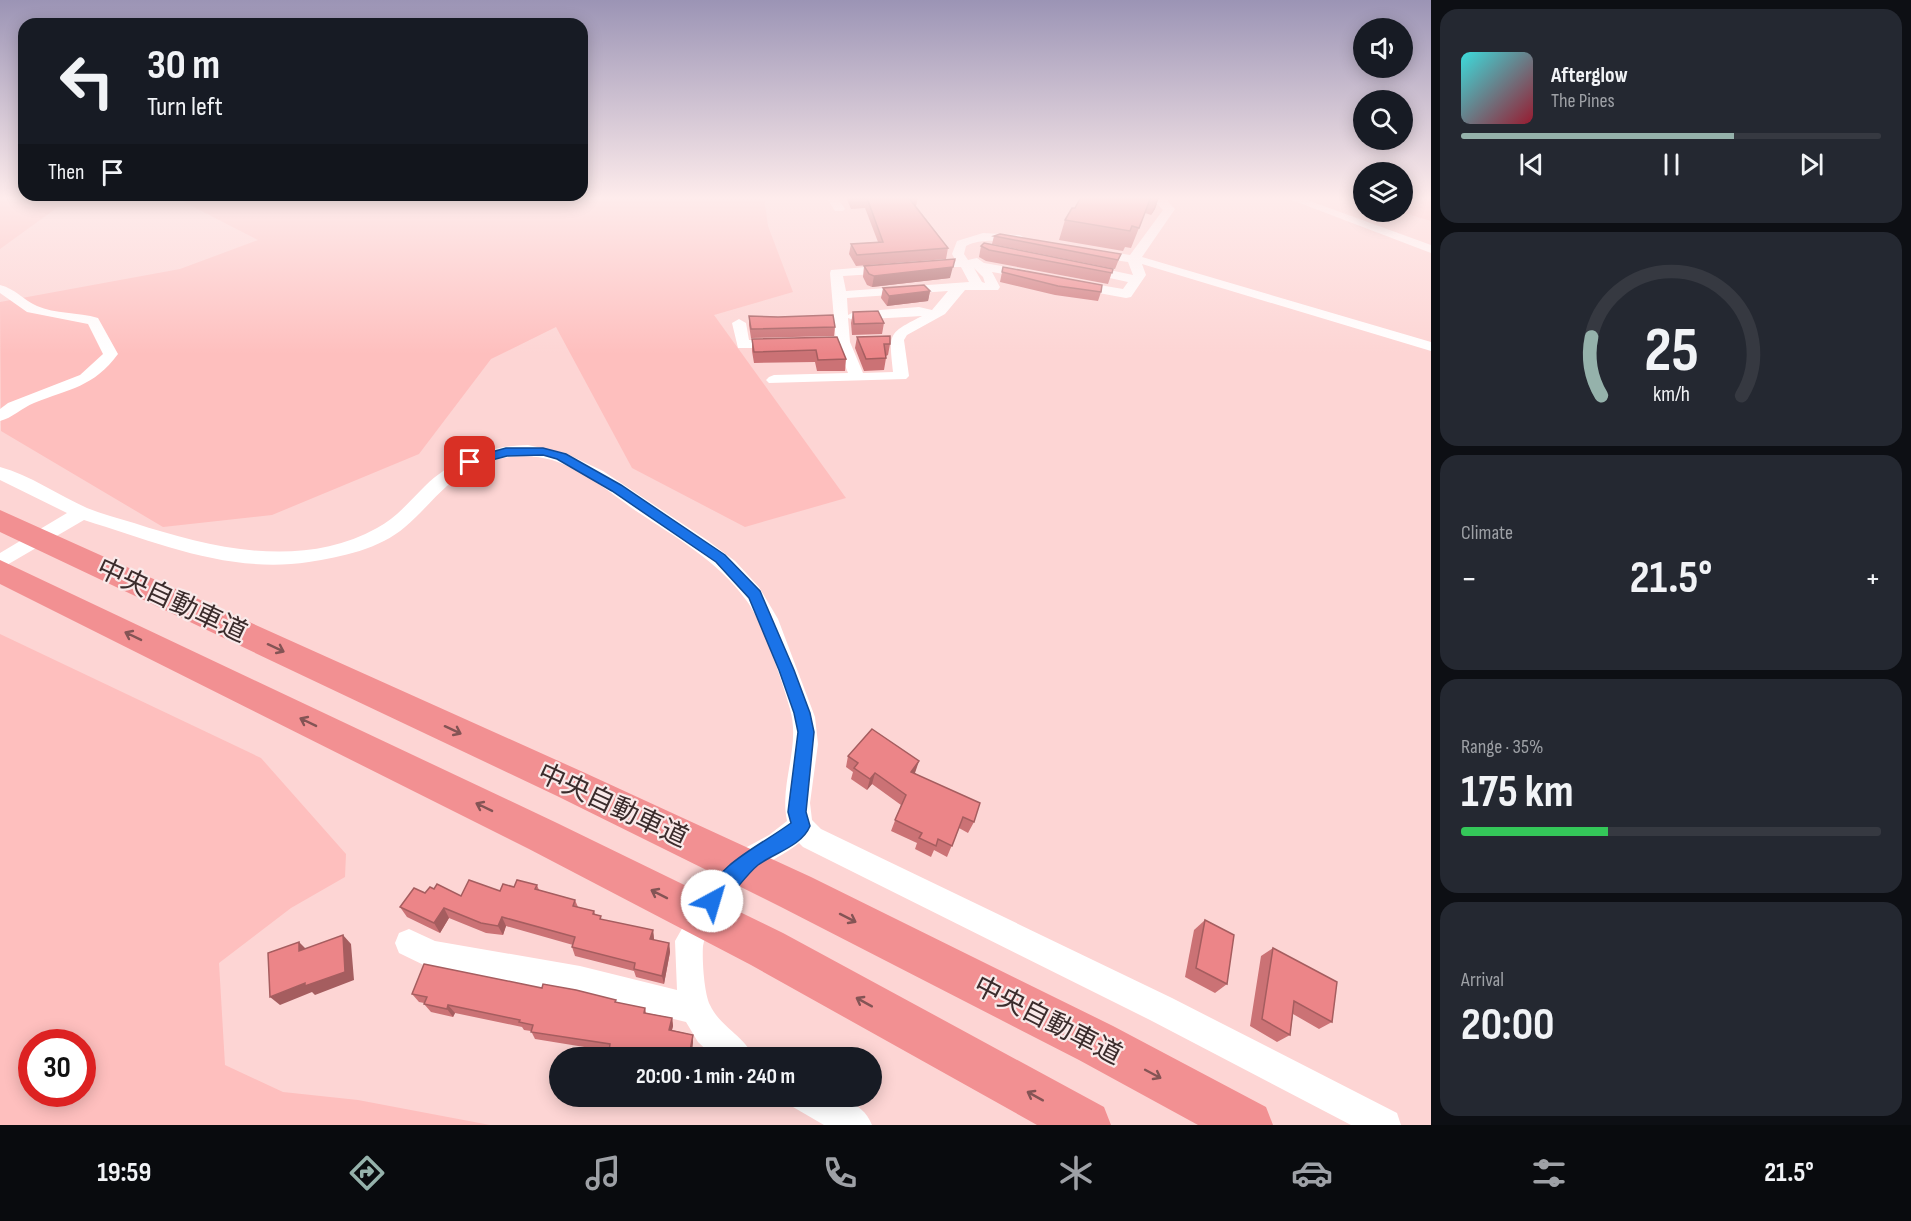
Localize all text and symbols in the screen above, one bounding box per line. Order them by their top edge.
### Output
map controls [1353,18,1413,222]
button: sound [1353,18,1413,78]
text: 30 m [147,40,220,91]
icon: left [48,42,126,120]
text: Afterglow [1551,62,1628,89]
text: The Pines [1551,89,1615,113]
button: search [1353,90,1413,150]
text: Turn left [147,91,223,123]
icon: previous [1515,148,1548,181]
icon: pause [1655,148,1688,181]
icon: next [1795,148,1828,181]
icon: arrive [96,156,129,189]
text: Then [48,159,84,186]
button: layers [1353,162,1413,222]
text: 25 [1644,314,1698,389]
text: km/h [1652,383,1690,408]
pin [444,436,495,487]
icon: arrive [453,445,486,478]
text: Climate [1461,521,1513,545]
text: 21.5° [1630,551,1712,606]
street label: 中央自動車道 [91,552,252,650]
text: − [1461,559,1477,599]
text: + [1865,559,1881,599]
one-way arrow [125,630,143,642]
one-way arrow [266,643,284,655]
one-way arrow [300,716,318,728]
one-way arrow [444,725,462,736]
text: Range · 35% [1461,735,1543,759]
street label: 中央自動車道 [532,757,693,855]
text: 175 km [1461,765,1574,820]
one-way arrow [475,801,493,813]
position arrow [680,869,744,933]
one-way arrow [650,888,668,899]
one-way arrow [839,913,857,924]
text: Arrival [1461,968,1504,992]
street label: 中央自動車道 [968,970,1127,1072]
one-way arrow [856,996,873,1008]
text: 20:00 [1461,998,1555,1053]
speed limit sign: 30 [18,1029,96,1107]
text: 20:00 · 1 min · 240 m [636,1063,795,1090]
one-way arrow [1144,1068,1161,1080]
one-way arrow [1026,1090,1044,1101]
icon: directions [346,1152,388,1194]
icon: music [582,1152,624,1194]
icon: phone [819,1152,861,1194]
icon: climate [1055,1152,1097,1194]
icon: car [1291,1152,1333,1194]
icon: filters [1528,1152,1570,1194]
text: 19:59 [97,1157,151,1189]
text: 21.5° [1764,1157,1814,1189]

